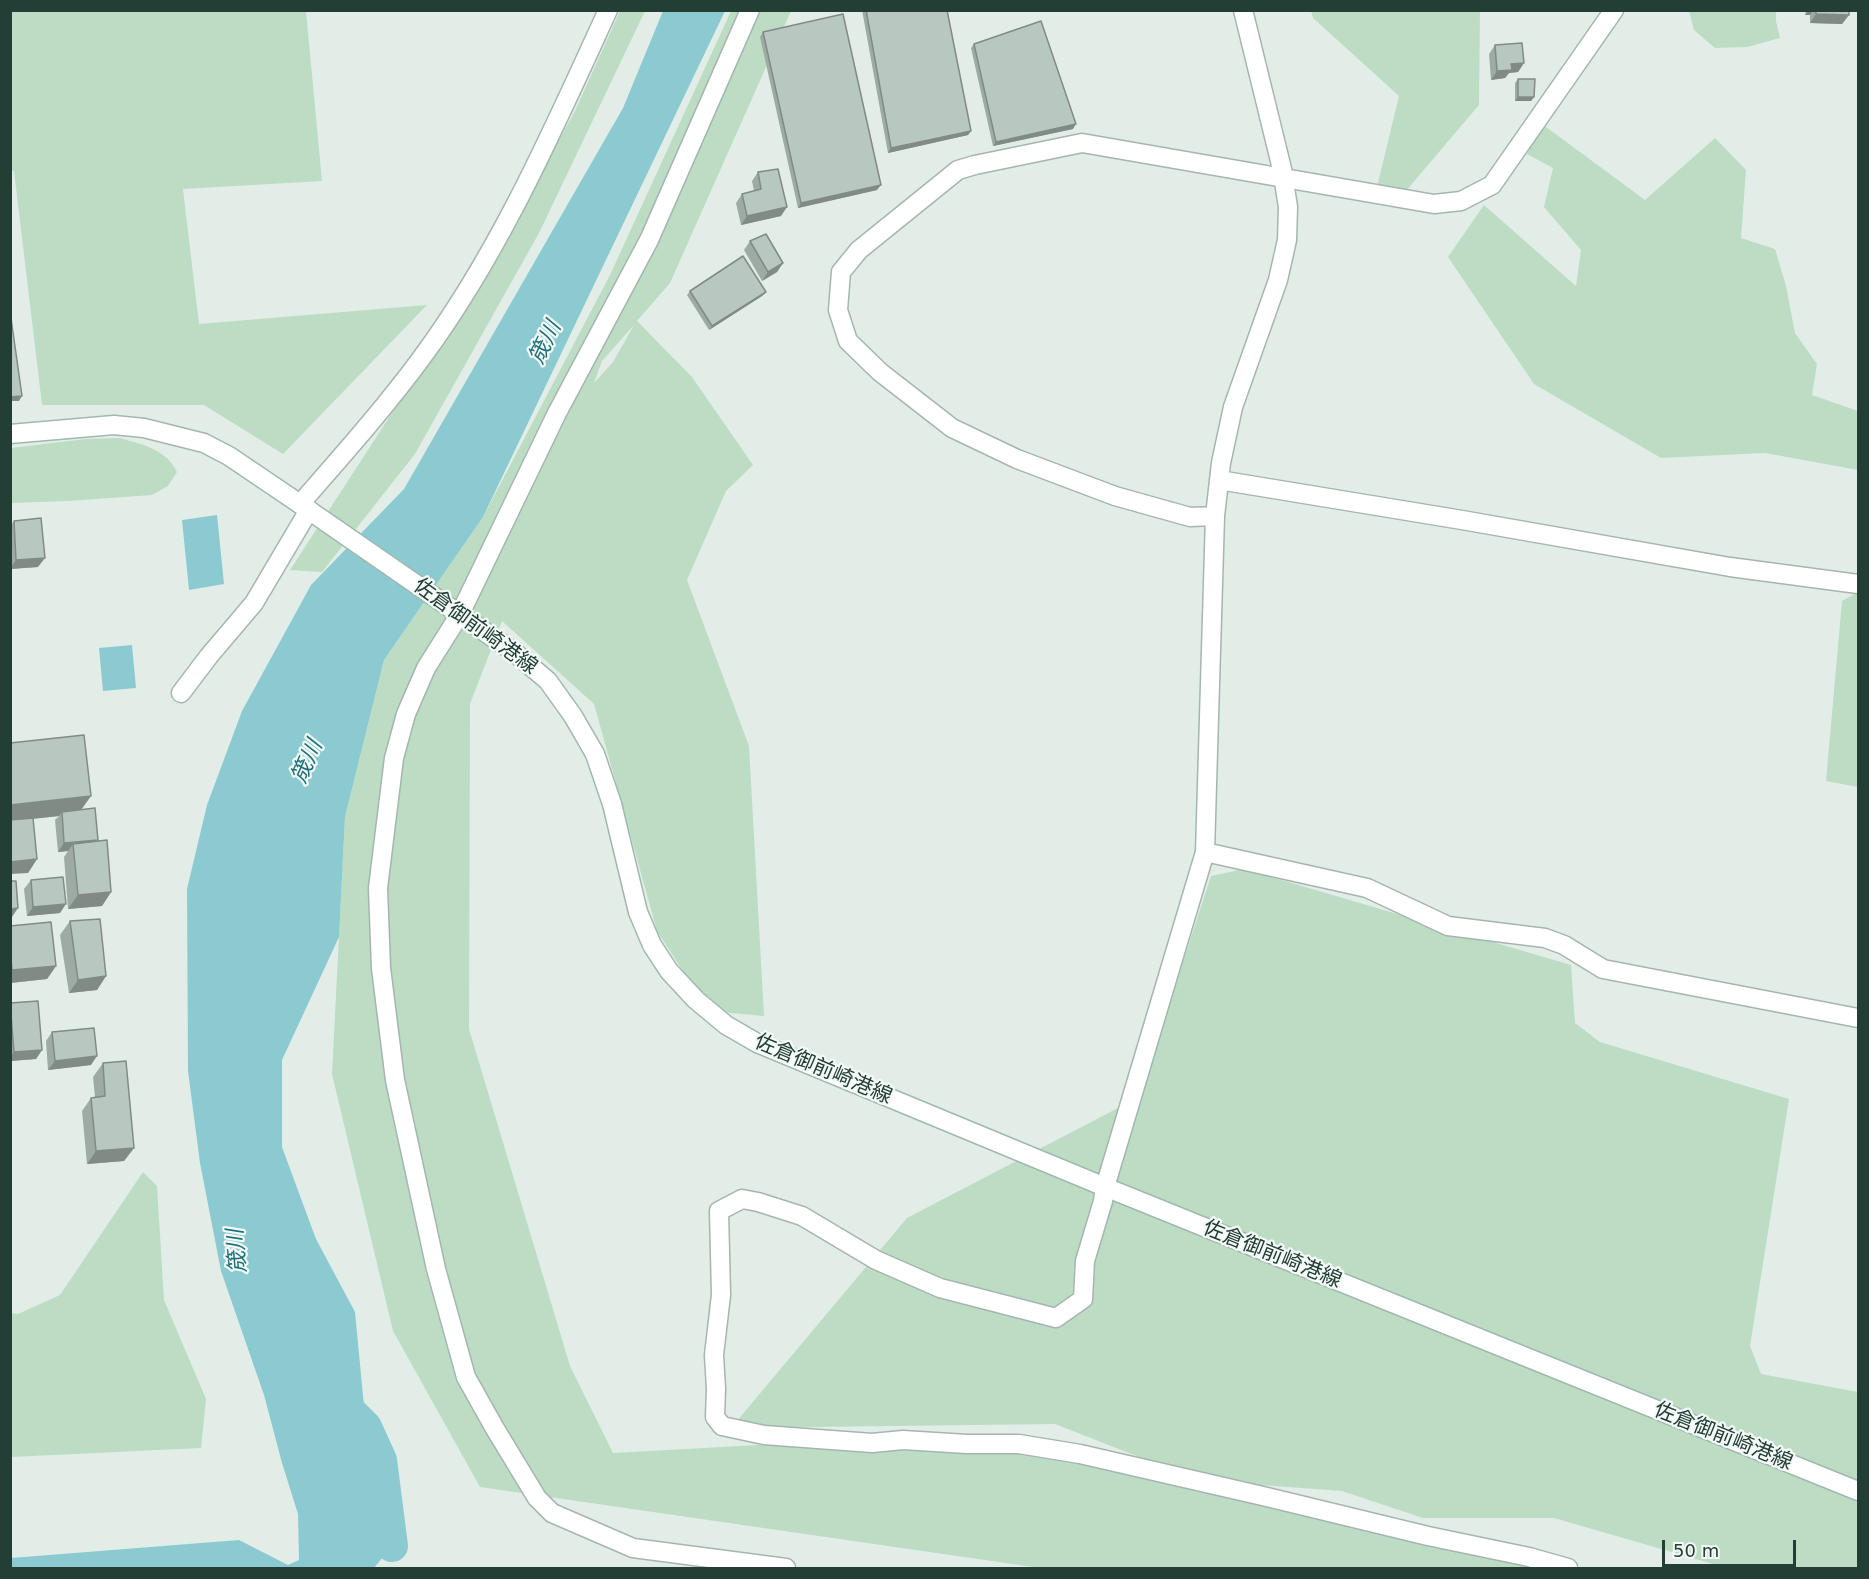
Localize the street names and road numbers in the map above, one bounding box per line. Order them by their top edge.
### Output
street label: 佐倉御前崎港線 [408,574,542,680]
street label: 佐倉御前崎港線 [750,1030,896,1110]
street label: 佐倉御前崎港線 [1199,1216,1345,1294]
street label: 佐倉御前崎港線 [1650,1398,1796,1476]

